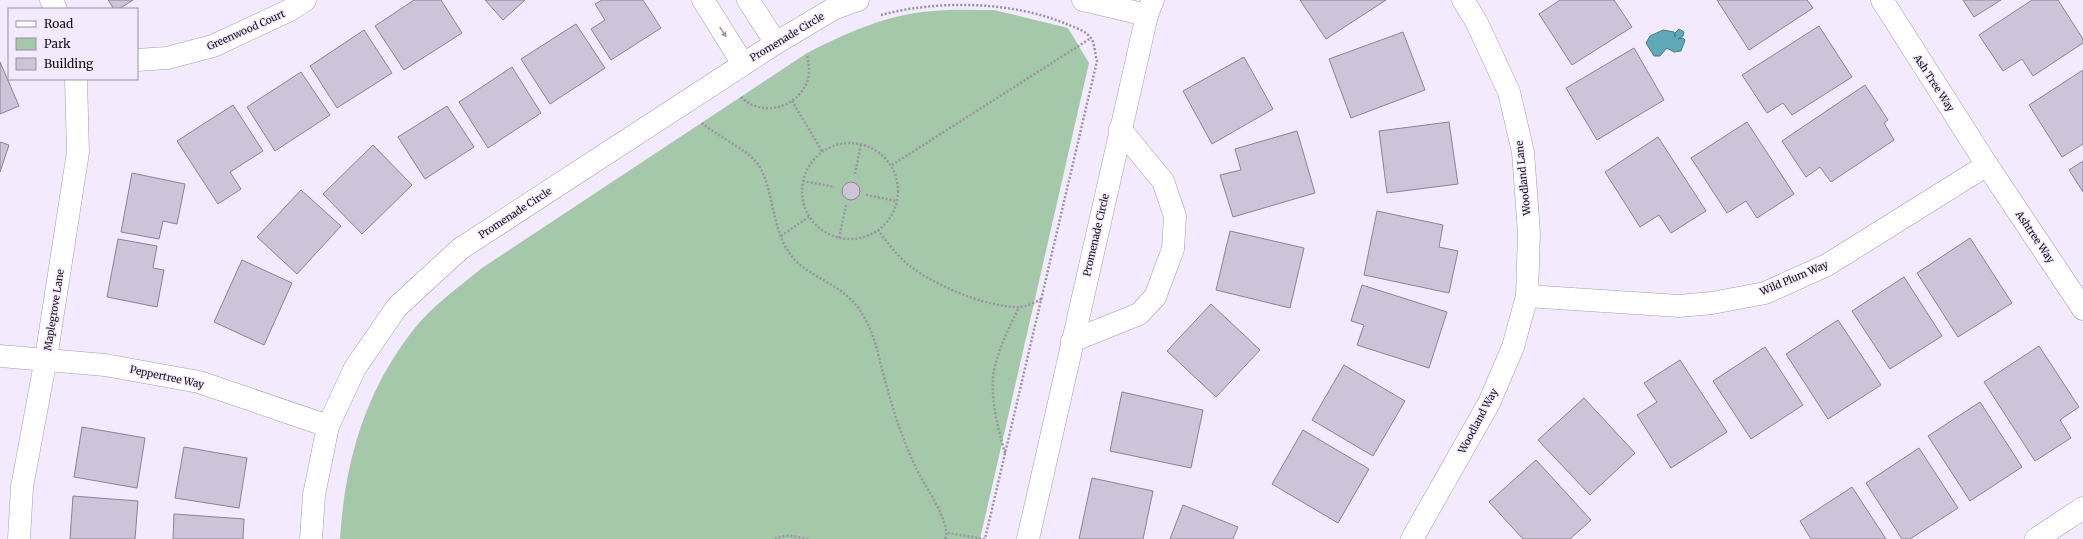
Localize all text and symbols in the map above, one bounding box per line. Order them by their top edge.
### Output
street label: Greenwood Court [205,7,287,53]
legend [8,8,138,80]
street label: Promenade Circle [747,10,827,64]
text: Road [44,16,73,31]
one-way arrow [719,27,727,37]
text: Park [44,36,71,51]
street label: Ash Tree Way [1910,51,1957,114]
text: Building [44,56,94,71]
street label: Woodland Lane [1513,140,1533,217]
street label: Promenade Circle [476,185,554,241]
street label: Promenade Circle [1080,192,1112,278]
street label: Ashtree Way [2012,208,2057,266]
street label: Wild Plum Way [1757,258,1830,299]
street label: Maplegrove Lane [41,268,67,352]
street label: Peppertree Way [129,363,205,391]
street label: Woodland Way [1455,386,1501,457]

